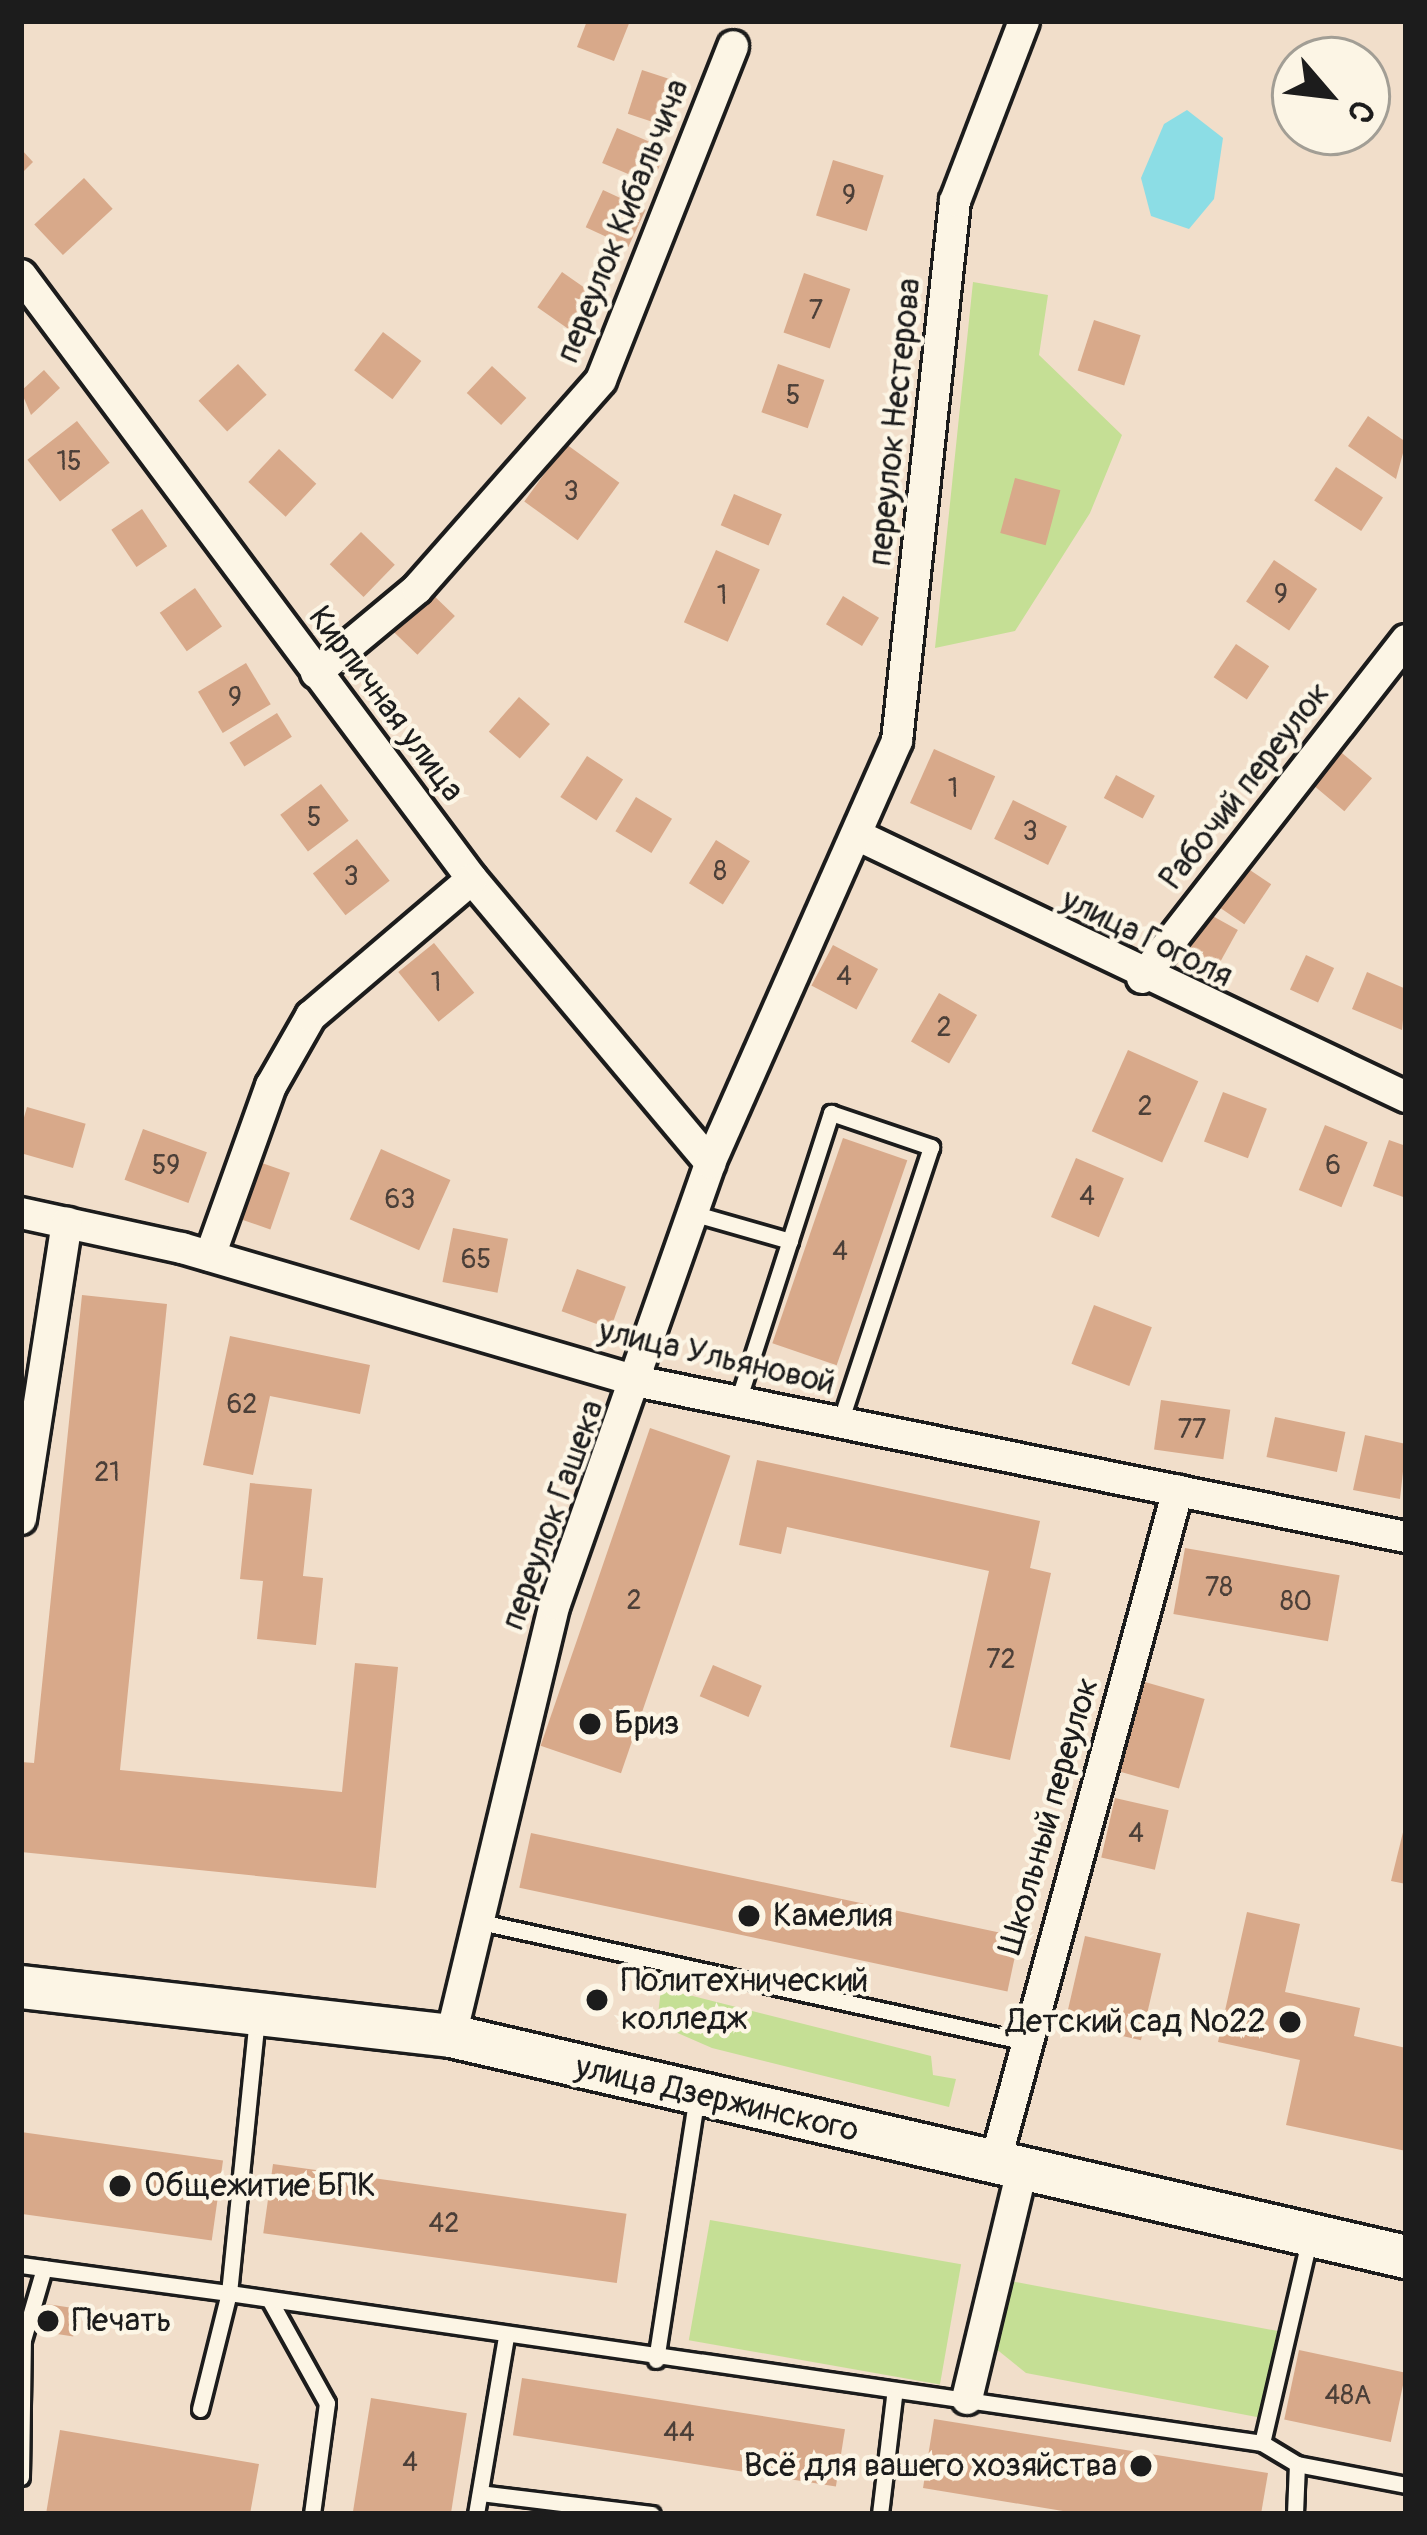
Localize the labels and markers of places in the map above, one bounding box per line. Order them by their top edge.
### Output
place label: Бриз [614,1704,680,1744]
marker: Бриз [577,1711,603,1737]
place label: Камелия [773,1896,893,1936]
marker: Камелия [736,1903,762,1929]
place label: Политехнический колледж [621,1961,868,2039]
marker: Политехнический колледж [584,1987,610,2013]
place label: Детский сад №22 [1006,2002,1266,2042]
marker: Детский сад №22 [1277,2009,1303,2035]
place label: Общежитие БПК [144,2166,376,2206]
marker: Общежитие БПК [107,2173,133,2199]
place label: Печать [72,2301,172,2341]
marker: Печать [35,2308,61,2334]
place label: Всё для вашего хозяйства [744,2446,1117,2486]
marker: Всё для вашего хозяйства [1128,2453,1154,2479]

